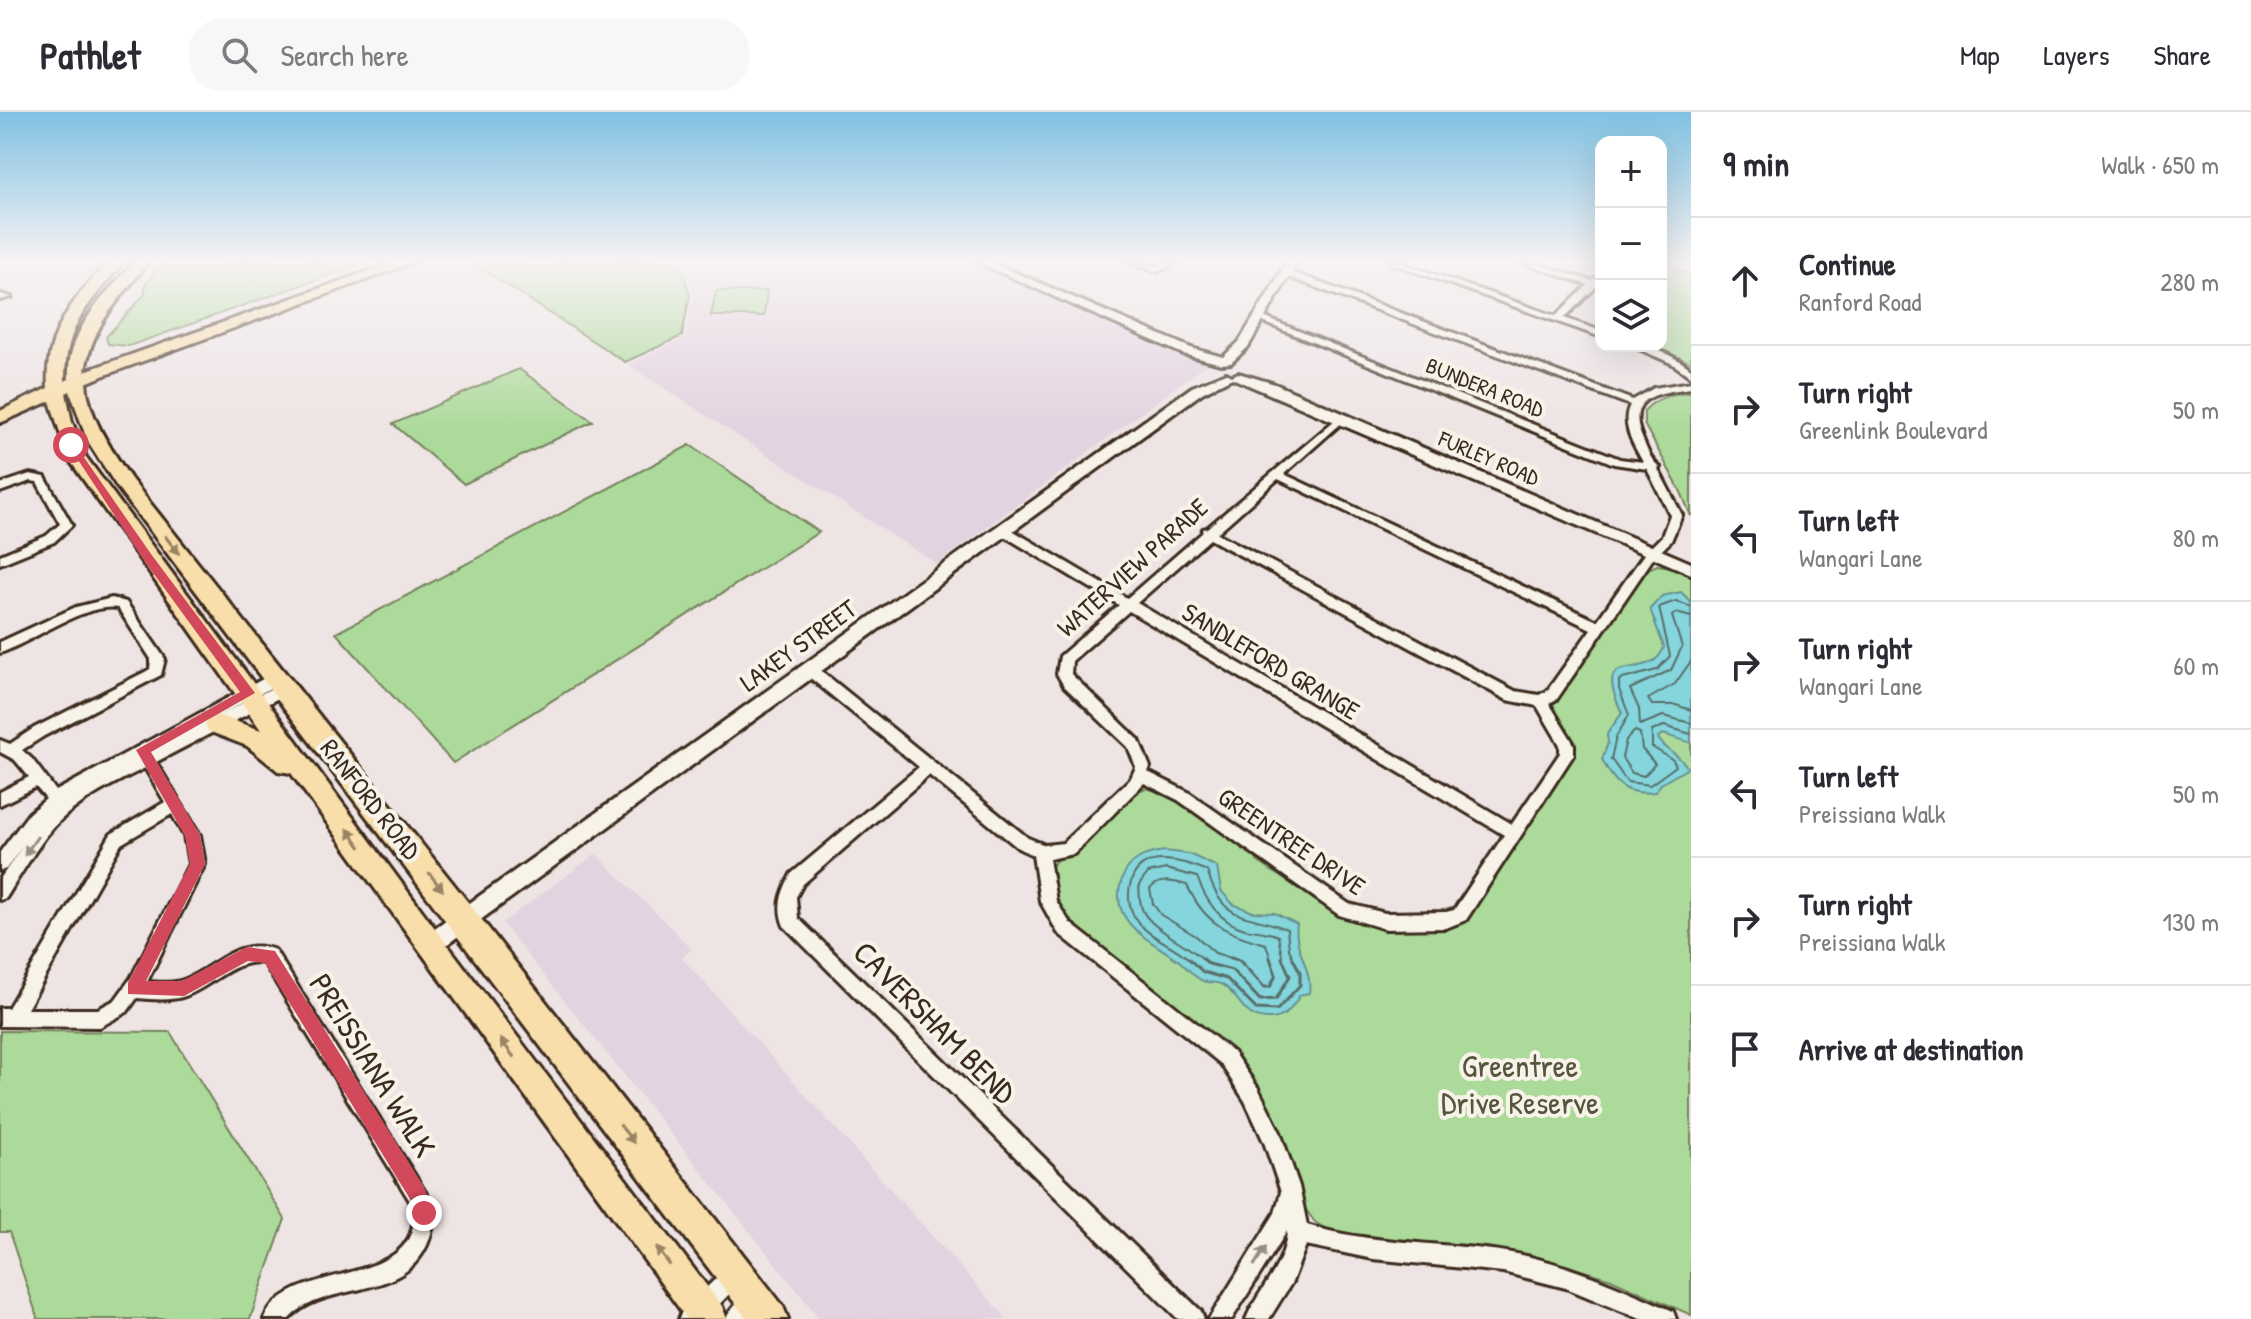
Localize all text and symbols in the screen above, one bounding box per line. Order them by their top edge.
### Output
search box [189,19,749,91]
text: Pathlet [40,29,141,81]
icon: search [217,33,261,77]
text: Search here [281,35,409,75]
text: Map [1960,36,2000,74]
text: Layers [2044,36,2109,74]
text: Share [2153,36,2211,74]
map controls [1595,136,1667,352]
button: + [1595,136,1667,208]
text: 9 min [1723,141,1789,187]
text: Walk · 650 m [2101,147,2219,182]
button: − [1595,208,1667,280]
text: Continue [1799,244,1896,284]
icon: ahead [1723,259,1767,303]
text: 280 m [2160,264,2219,299]
button: layers [1595,280,1667,352]
text: Ranford Road [1799,284,1921,319]
street label: BUNDERA ROAD [1422,350,1549,424]
text: Turn right [1799,372,1912,412]
icon: right [1723,387,1767,431]
text: 50 m [2173,392,2219,427]
text: Greenlink Boulevard [1799,412,1987,447]
street label: FURLEY ROAD [1433,423,1544,493]
route start [53,427,89,463]
street label: WATERVIEW PARADE [1049,489,1215,644]
text: Turn left [1799,500,1898,540]
icon: left [1723,515,1767,559]
text: 80 m [2172,520,2219,555]
one-way arrow [163,535,179,555]
text: Wangari Lane [1799,540,1923,575]
street label: LAKEY STREET [733,590,864,699]
street label: SANDLEFORD GRANGE [1176,594,1367,728]
text: Turn right [1799,628,1912,668]
icon: right [1723,643,1767,687]
text: 60 m [2173,648,2219,683]
text: Wangari Lane [1799,668,1923,703]
street label: RANFORD ROAD [313,732,430,867]
text: Turn left [1799,756,1898,796]
icon: left [1723,771,1767,815]
text: 50 m [2173,776,2219,811]
street label: GREENTREE DRIVE [1212,779,1373,903]
text: Preissiana Walk [1799,796,1946,831]
one-way arrow [346,828,362,849]
one-way arrow [24,835,39,856]
one-way arrow [427,872,443,892]
text: Turn right [1799,884,1912,924]
icon: right [1723,899,1767,943]
text: 130 m [2163,904,2219,939]
text: Preissiana Walk [1799,924,1946,959]
street label: CAVERSHAM BEND [844,931,1026,1113]
street label: PREISSIANA WALK [300,965,446,1165]
icon: arrive [1723,1027,1767,1071]
text: Arrive at destination [1799,1029,2024,1069]
one-way arrow [500,1038,516,1058]
park label: Greentree Drive Reserve [1441,1044,1599,1124]
one-way arrow [618,1124,634,1144]
route end [406,1195,442,1231]
one-way arrow [1252,1245,1266,1267]
one-way arrow [656,1246,671,1267]

